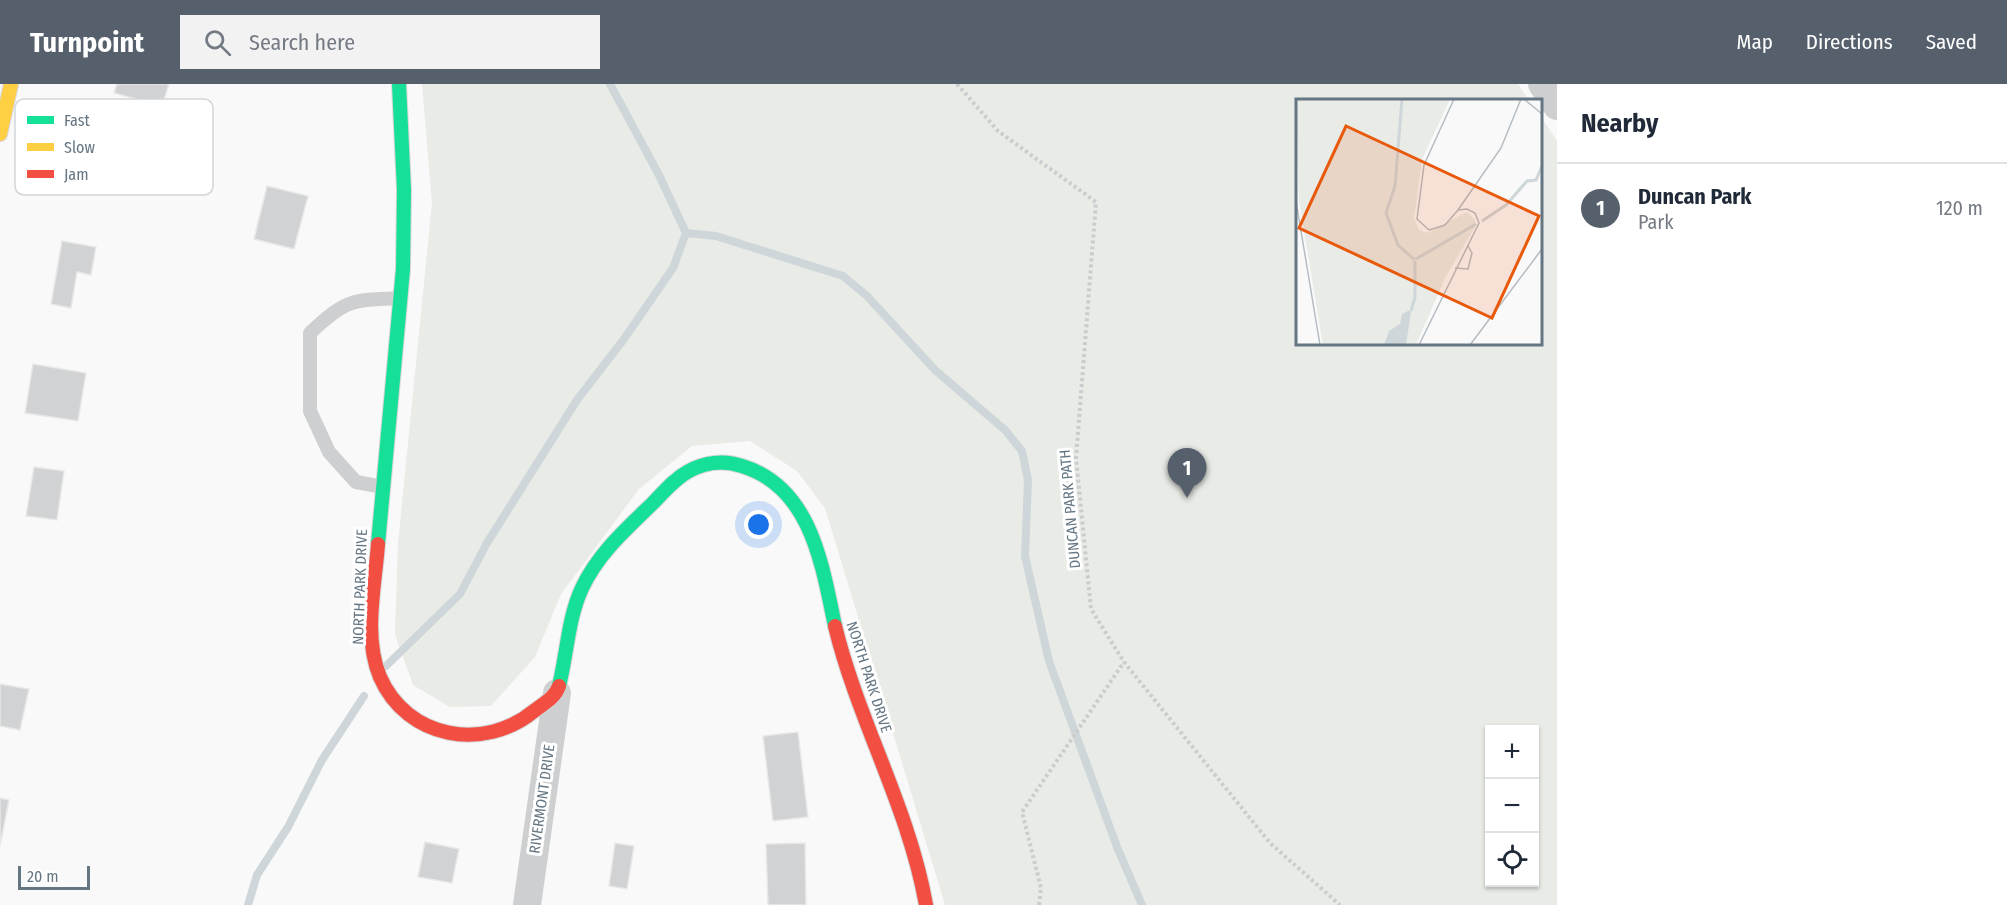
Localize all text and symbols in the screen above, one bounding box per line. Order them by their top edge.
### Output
search box [180,15,600,69]
text: Turnpoint [30,26,144,59]
icon: search [201,26,234,59]
text: Search here [249,29,355,56]
text: Map [1736,29,1773,55]
text: Directions [1806,29,1893,55]
text: Saved [1926,29,1977,55]
legend [15,99,213,195]
inset map [1296,99,1542,345]
text: Nearby [1581,108,1658,139]
text: Fast [64,111,91,130]
text: Slow [64,138,95,157]
text: Jam [64,165,89,184]
text: Duncan Park [1638,183,1752,210]
text: 1 [1596,196,1605,220]
text: 120 m [1936,196,1983,220]
text: Park [1638,210,1674,234]
pin: 1 [1168,448,1206,498]
street label: DUNCAN PARK PATH [1056,449,1084,569]
your location [744,510,773,539]
street label: NORTH PARK DRIVE [349,529,371,645]
street label: NORTH PARK DRIVE [843,619,895,735]
map controls [1485,725,1539,887]
button: + [1485,725,1539,779]
street label: RIVERMONT DRIVE [525,743,559,855]
button: − [1485,779,1539,833]
button: locate [1485,833,1539,887]
scale bar [18,863,90,890]
text: 20 m [27,867,58,886]

